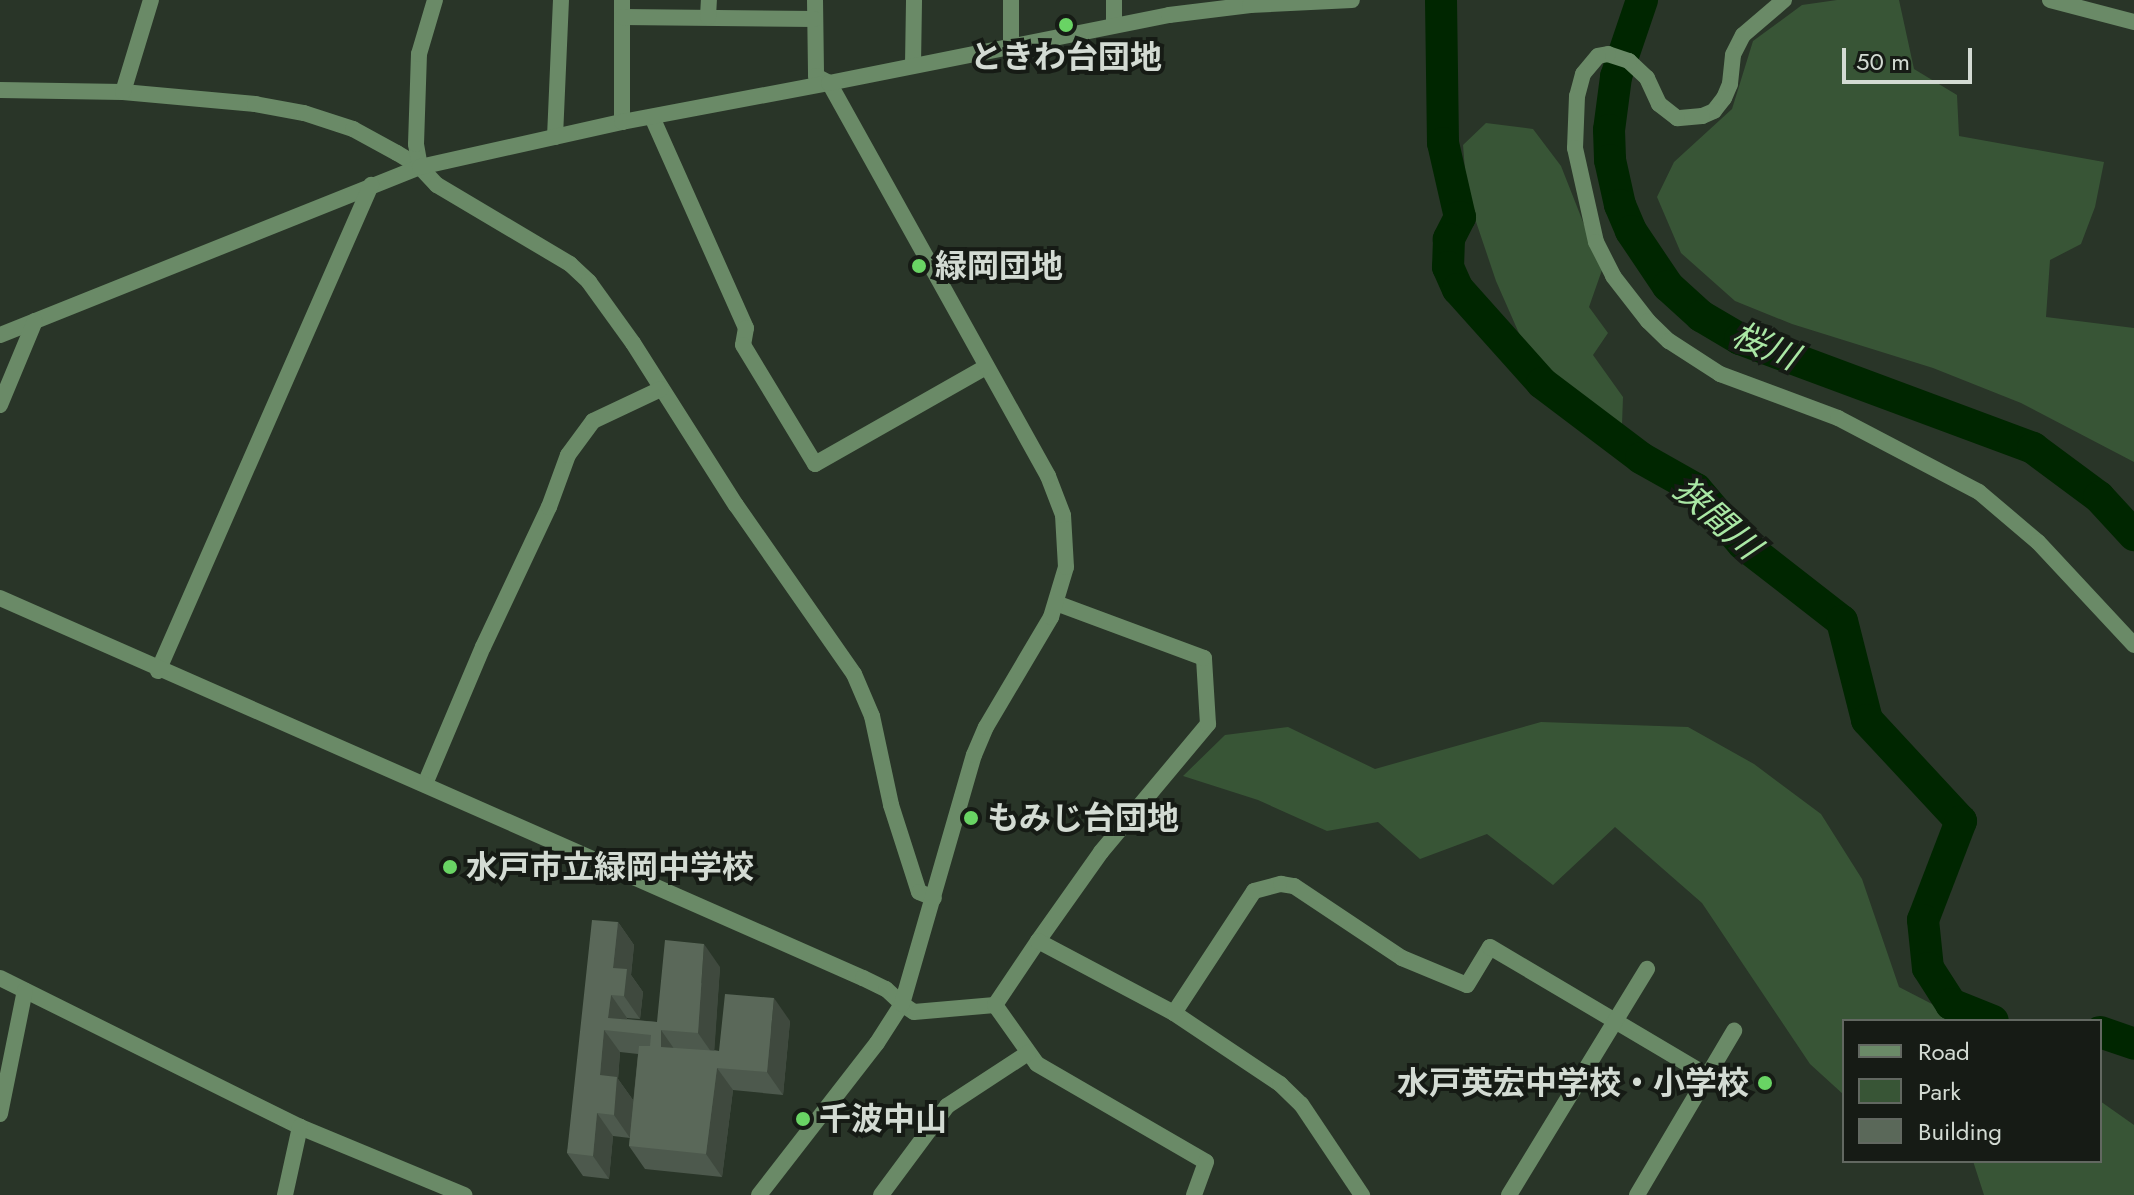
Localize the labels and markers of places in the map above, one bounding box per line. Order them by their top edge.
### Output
marker: ときわ台団地 [1057,16,1075,34]
place label: ときわ台団地 [970,38,1162,76]
place label: 緑岡団地 [935,247,1063,285]
marker: 緑岡団地 [910,257,928,275]
place label: もみじ台団地 [987,799,1179,837]
marker: もみじ台団地 [962,809,980,827]
place label: 水戸市立緑岡中学校 [466,848,754,886]
marker: 水戸市立緑岡中学校 [441,858,459,876]
place label: 水戸英宏中学校・小学校 [1397,1064,1749,1102]
marker: 水戸英宏中学校・小学校 [1756,1074,1774,1092]
place label: 千波中山 [819,1100,947,1138]
marker: 千波中山 [794,1110,812,1128]

